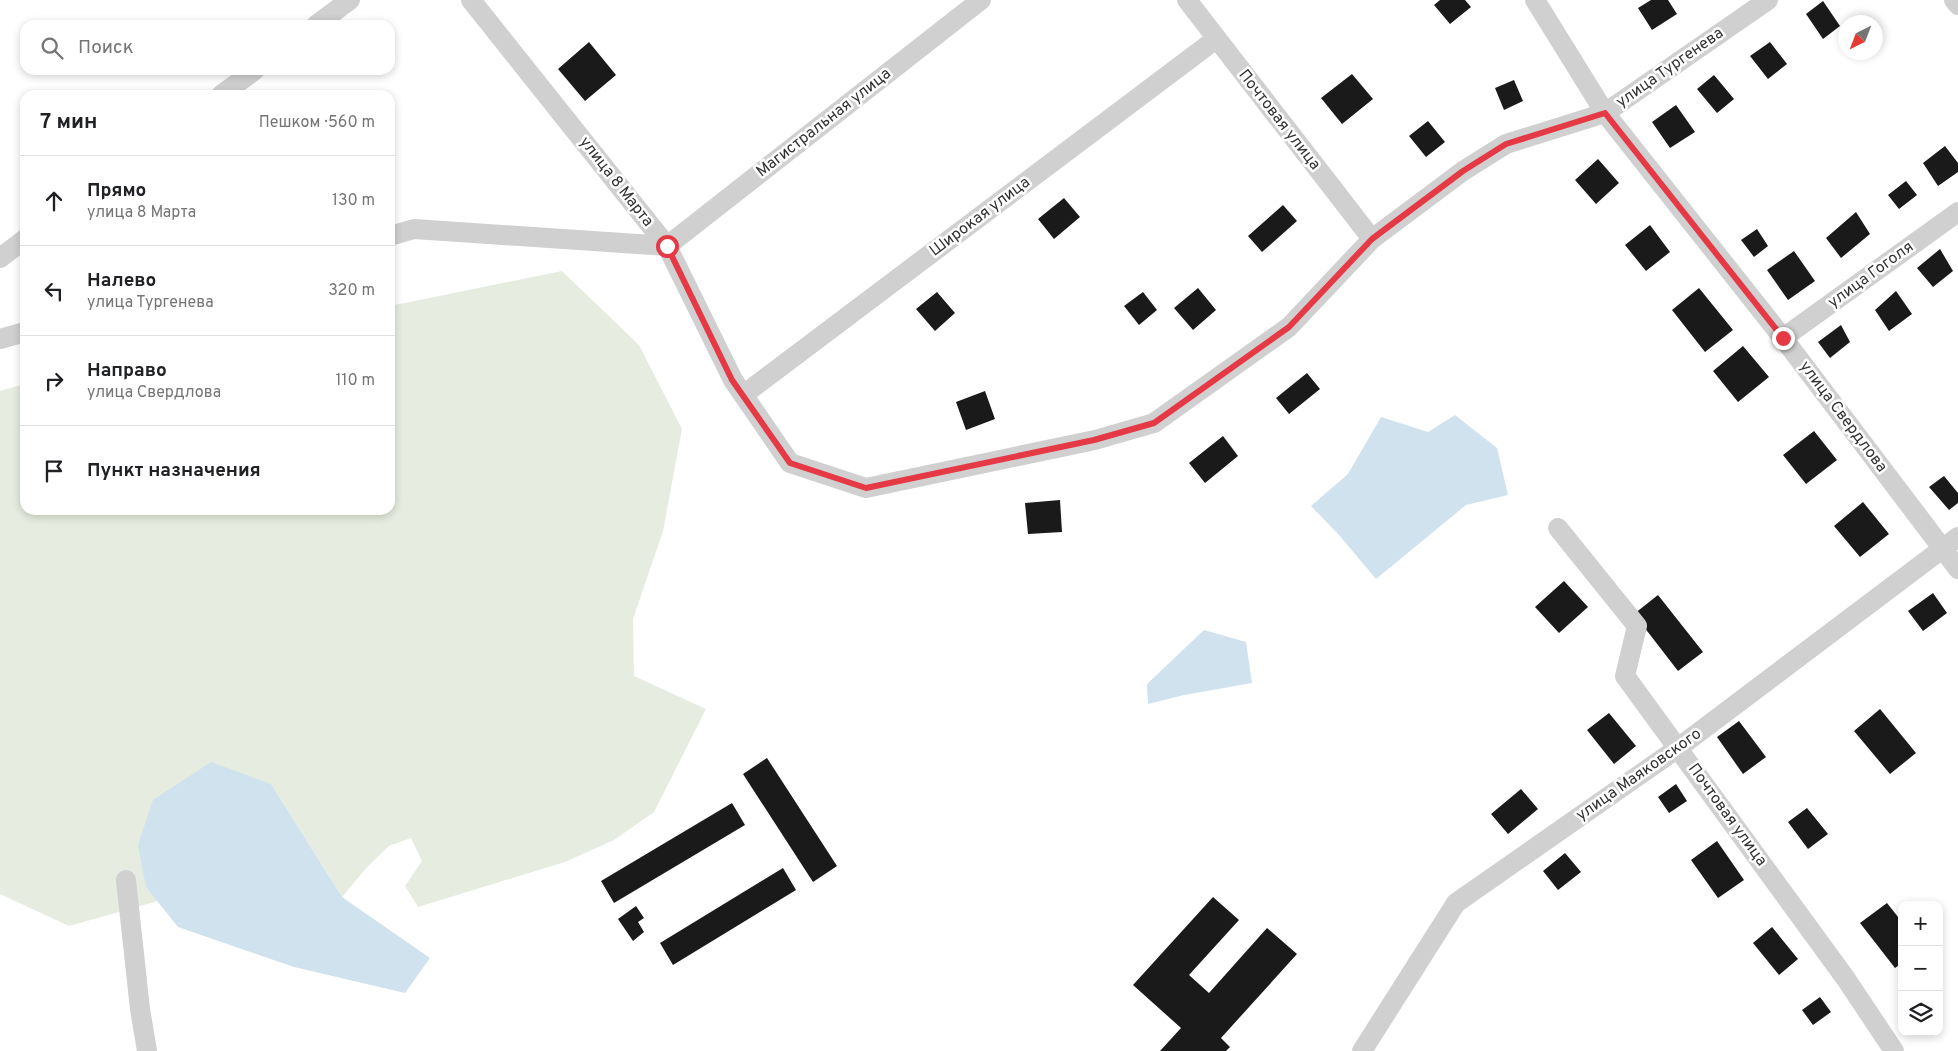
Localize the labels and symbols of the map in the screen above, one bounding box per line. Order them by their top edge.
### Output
north arrow [1838,15,1883,60]
street label: улица Тургенева [1612,23,1728,113]
street label: Магистральная улица [753,64,895,182]
street label: Почтовая улица [1234,66,1324,174]
street label: улица 8 Марта [575,133,657,231]
street label: Широкая улица [926,173,1034,261]
route start [656,235,679,258]
street label: улица Гоголя [1824,237,1918,313]
route end [1772,327,1795,350]
street label: улица Свердлова [1795,357,1891,477]
street label: улица Маяковского [1572,724,1706,826]
street label: Почтовая улица [1683,760,1771,870]

